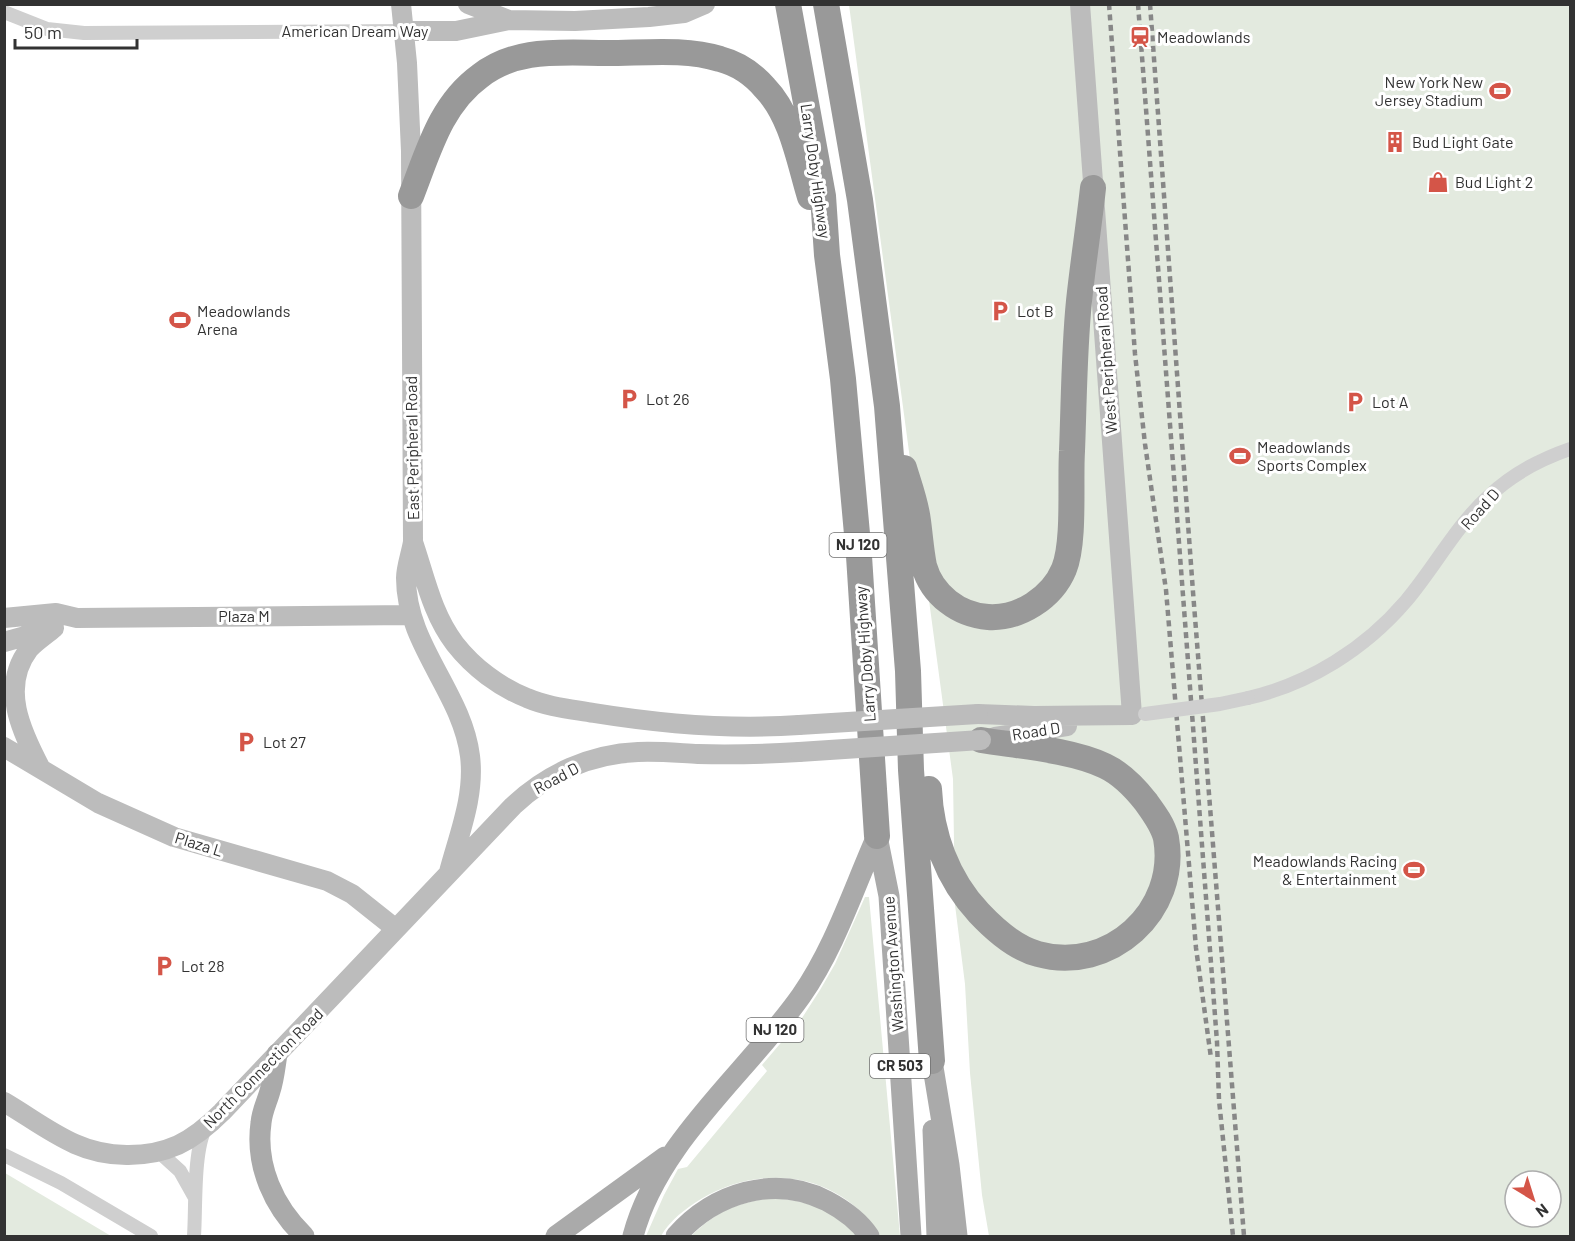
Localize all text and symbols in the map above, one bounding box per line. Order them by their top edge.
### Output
scale bar [15,12,136,50]
text: 50 m [24,21,62,43]
street label: American Dream Way [281,21,429,40]
station icon: Meadowlands [1128,25,1152,49]
place label: Meadowlands [1157,27,1251,46]
place label: New York New Jersey Stadium [1375,72,1483,109]
sports icon: New York New Jersey Stadium [1488,79,1512,103]
street label: Larry Doby Highway [798,102,835,240]
building icon: Bud Light Gate [1383,130,1407,154]
place label: Bud Light Gate [1412,132,1514,151]
shop icon: Bud Light 2 [1426,170,1450,194]
place label: Bud Light 2 [1455,172,1533,191]
street label: West Peripheral Road [1091,286,1120,435]
parking icon: Lot B [988,299,1012,323]
place label: Meadowlands Arena [197,301,291,338]
place label: Lot B [1017,301,1054,320]
sports icon: Meadowlands Arena [168,308,192,332]
street label: East Peripheral Road [401,376,422,520]
parking icon: Lot 26 [617,387,641,411]
place label: Lot 26 [646,389,690,408]
parking icon: Lot A [1343,390,1367,414]
place label: Lot A [1372,392,1409,411]
place label: Meadowlands Sports Complex [1257,437,1367,474]
sports icon: Meadowlands Sports Complex [1228,444,1252,468]
street label: Road D [1456,484,1503,533]
road number: NJ 120 [830,533,886,557]
street label: Larry Doby Highway [850,585,879,723]
street label: Plaza M [218,606,270,625]
street label: Road D [1010,717,1061,744]
parking icon: Lot 27 [234,730,258,754]
place label: Lot 27 [263,732,306,751]
street label: Road D [530,758,582,797]
street label: Plaza L [173,827,225,860]
place label: Meadowlands Racing & Entertainment [1253,851,1397,888]
sports icon: Meadowlands Racing & Entertainment [1402,858,1426,882]
street label: Washington Avenue [878,896,907,1033]
parking icon: Lot 28 [152,954,176,978]
place label: Lot 28 [181,956,225,975]
street label: North Connection Road [199,1004,326,1131]
road number: NJ 120 [746,1018,804,1042]
road number: CR 503 [870,1054,930,1078]
north arrow [1503,1169,1563,1229]
text: N [1533,1200,1553,1222]

